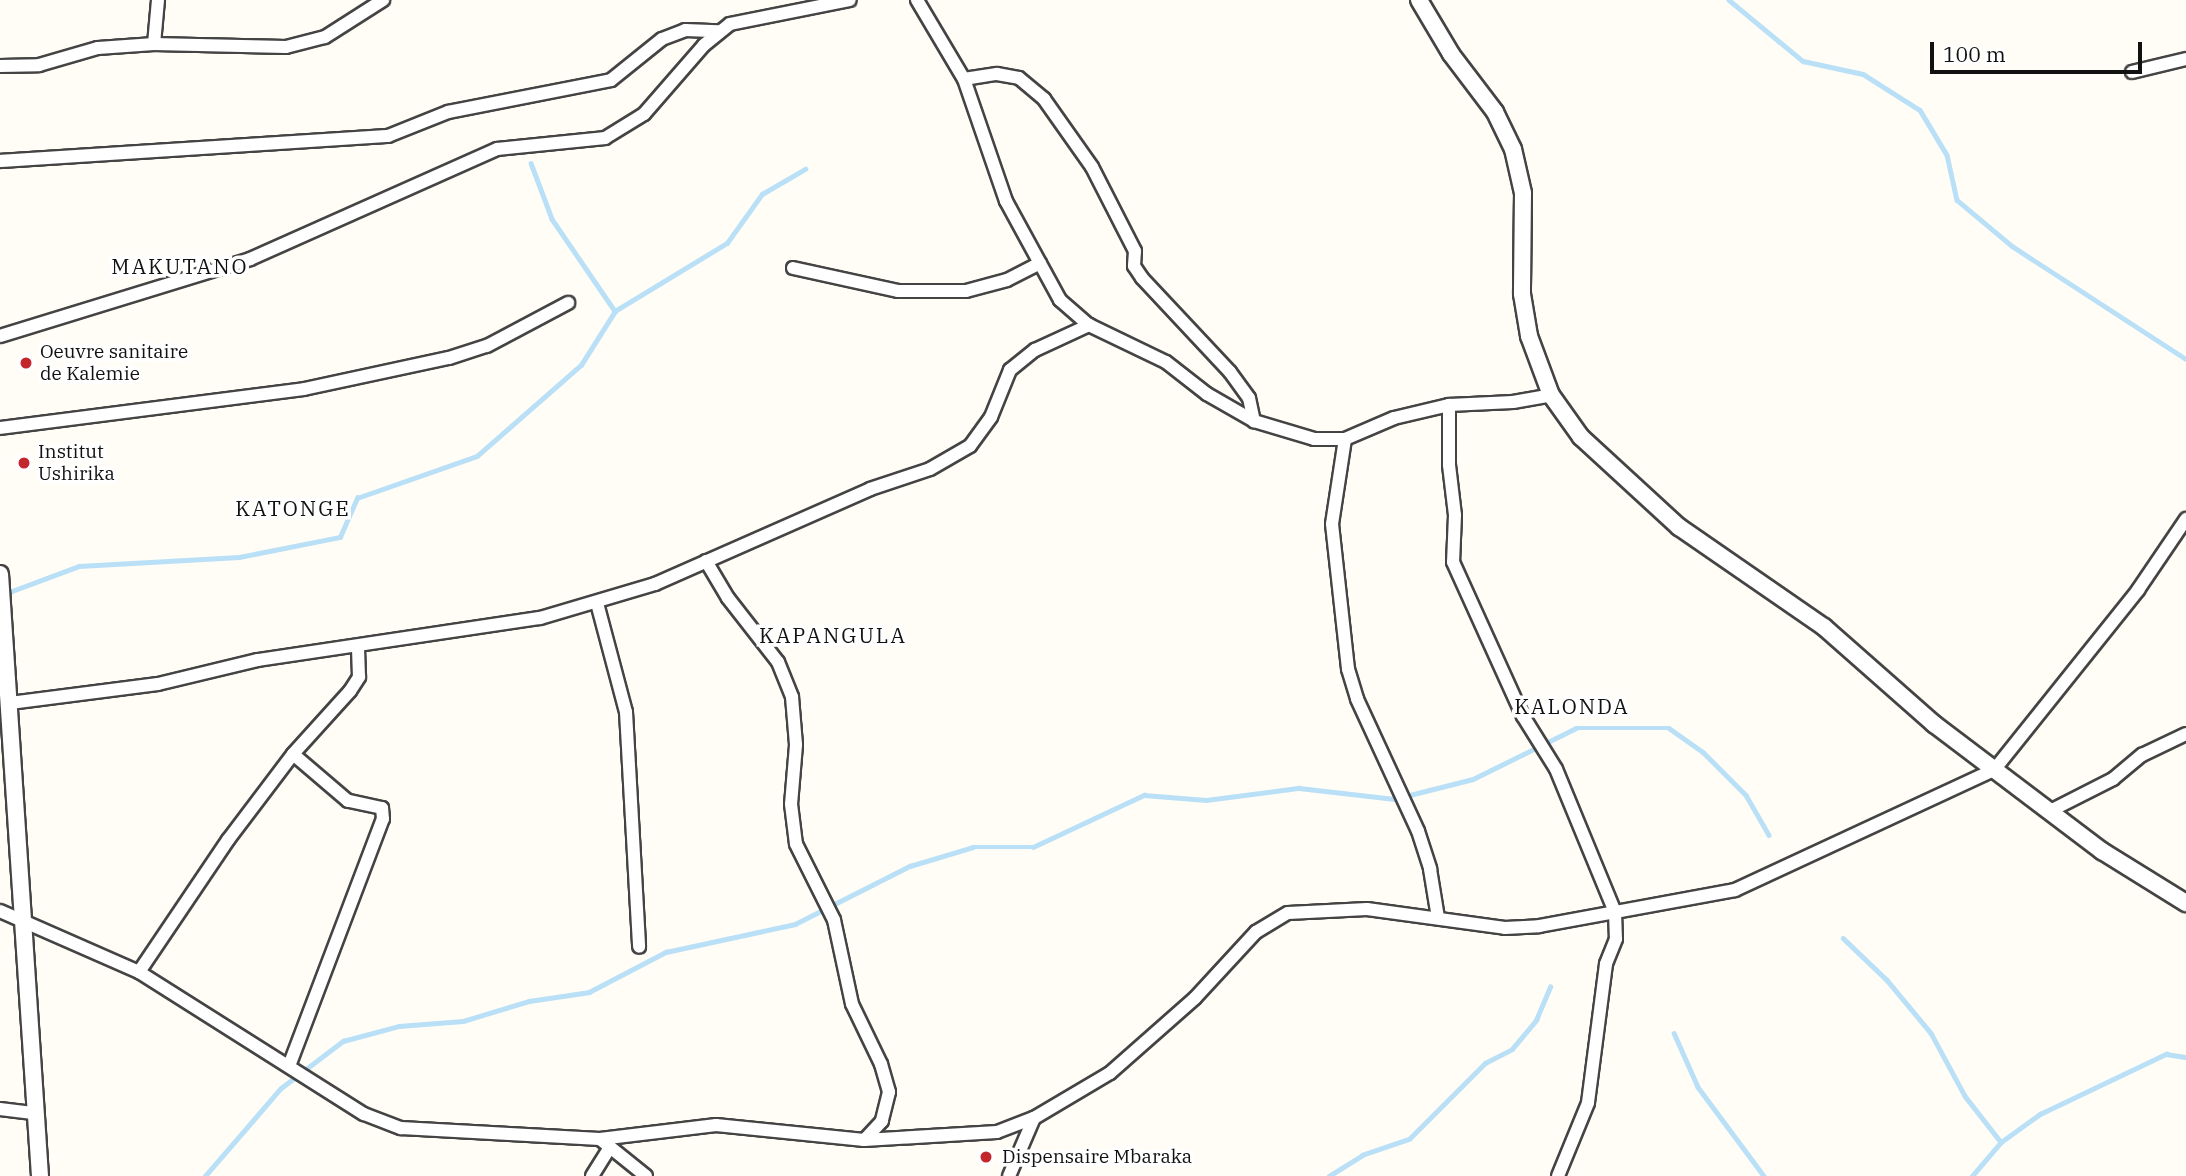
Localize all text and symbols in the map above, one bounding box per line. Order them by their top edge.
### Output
scale bar [1934,28,2146,72]
text: 100 m [1943,40,2006,68]
district label: MAKUTANO [112,253,248,279]
place label: Oeuvre sanitaire de Kalemie [40,341,188,385]
marker: Oeuvre sanitaire de Kalemie [18,355,34,371]
place label: Institut Ushirika [38,441,115,485]
marker: Institut Ushirika [16,455,32,471]
district label: KATONGE [236,495,350,521]
district label: KAPANGULA [760,622,906,648]
district label: KALONDA [1515,693,1629,719]
place label: Dispensaire Mbaraka [1002,1146,1192,1168]
marker: Dispensaire Mbaraka [976,1147,996,1167]

